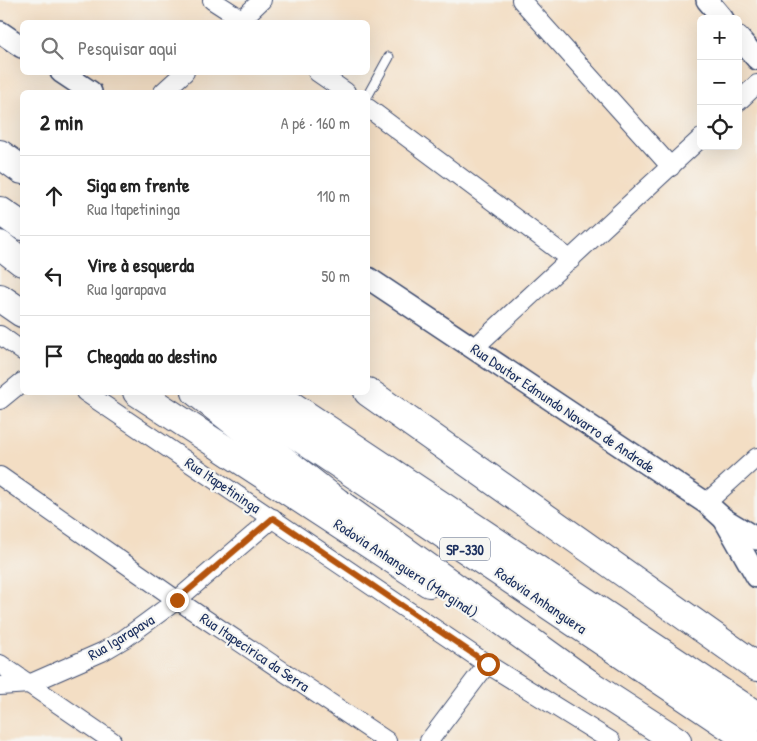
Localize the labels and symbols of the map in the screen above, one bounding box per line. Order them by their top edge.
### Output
street label: Rua Doutor Edmundo Navarro de Andrade [467,338,659,478]
street label: Rua Itapetininga [181,452,265,518]
street label: Rodovia Anhanguera (Marginal) [330,513,482,623]
road number: SP-330 [440,538,490,560]
street label: Rodovia Anhanguera [491,561,591,639]
route end [166,589,189,612]
street label: Rua Itapecirica da Serra [196,607,314,697]
street label: Rua Igarapava [84,609,158,665]
route start [477,653,500,676]

